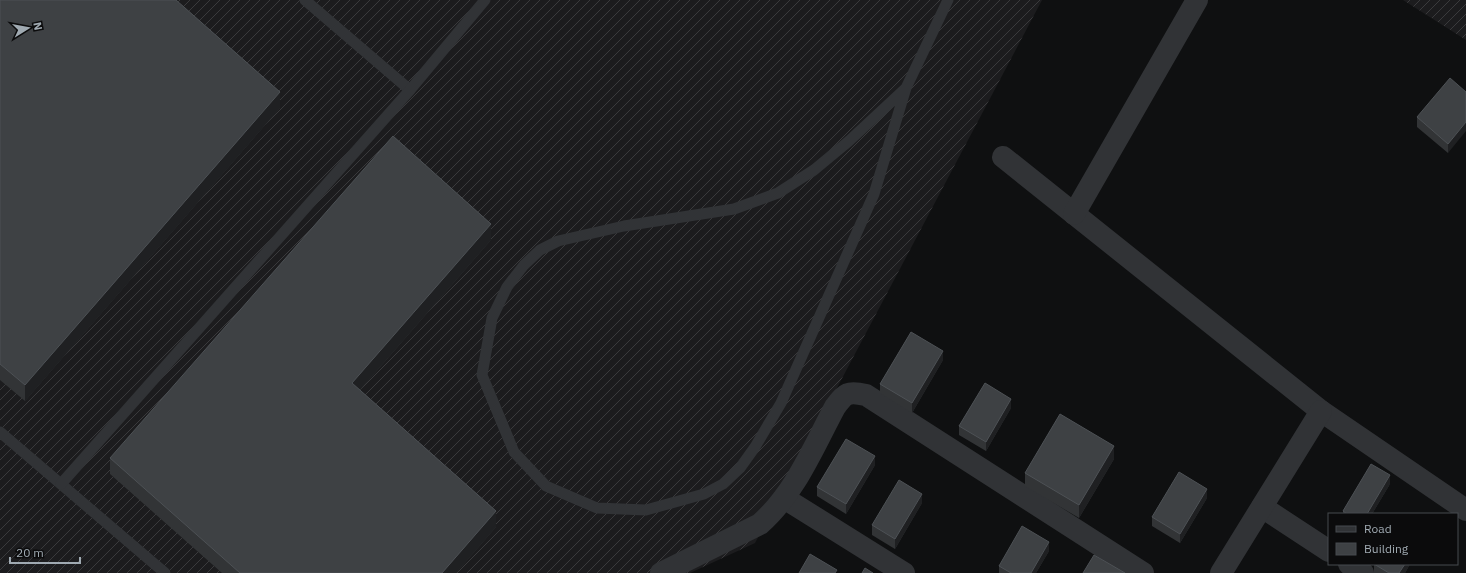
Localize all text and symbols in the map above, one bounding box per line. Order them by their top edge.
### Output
north arrow [8,8,48,48]
text: N [30,21,45,31]
legend [1328,513,1458,565]
text: Road [1364,521,1392,536]
scale bar [10,539,80,565]
text: Building [1364,541,1409,556]
text: 20 m [16,545,44,560]

